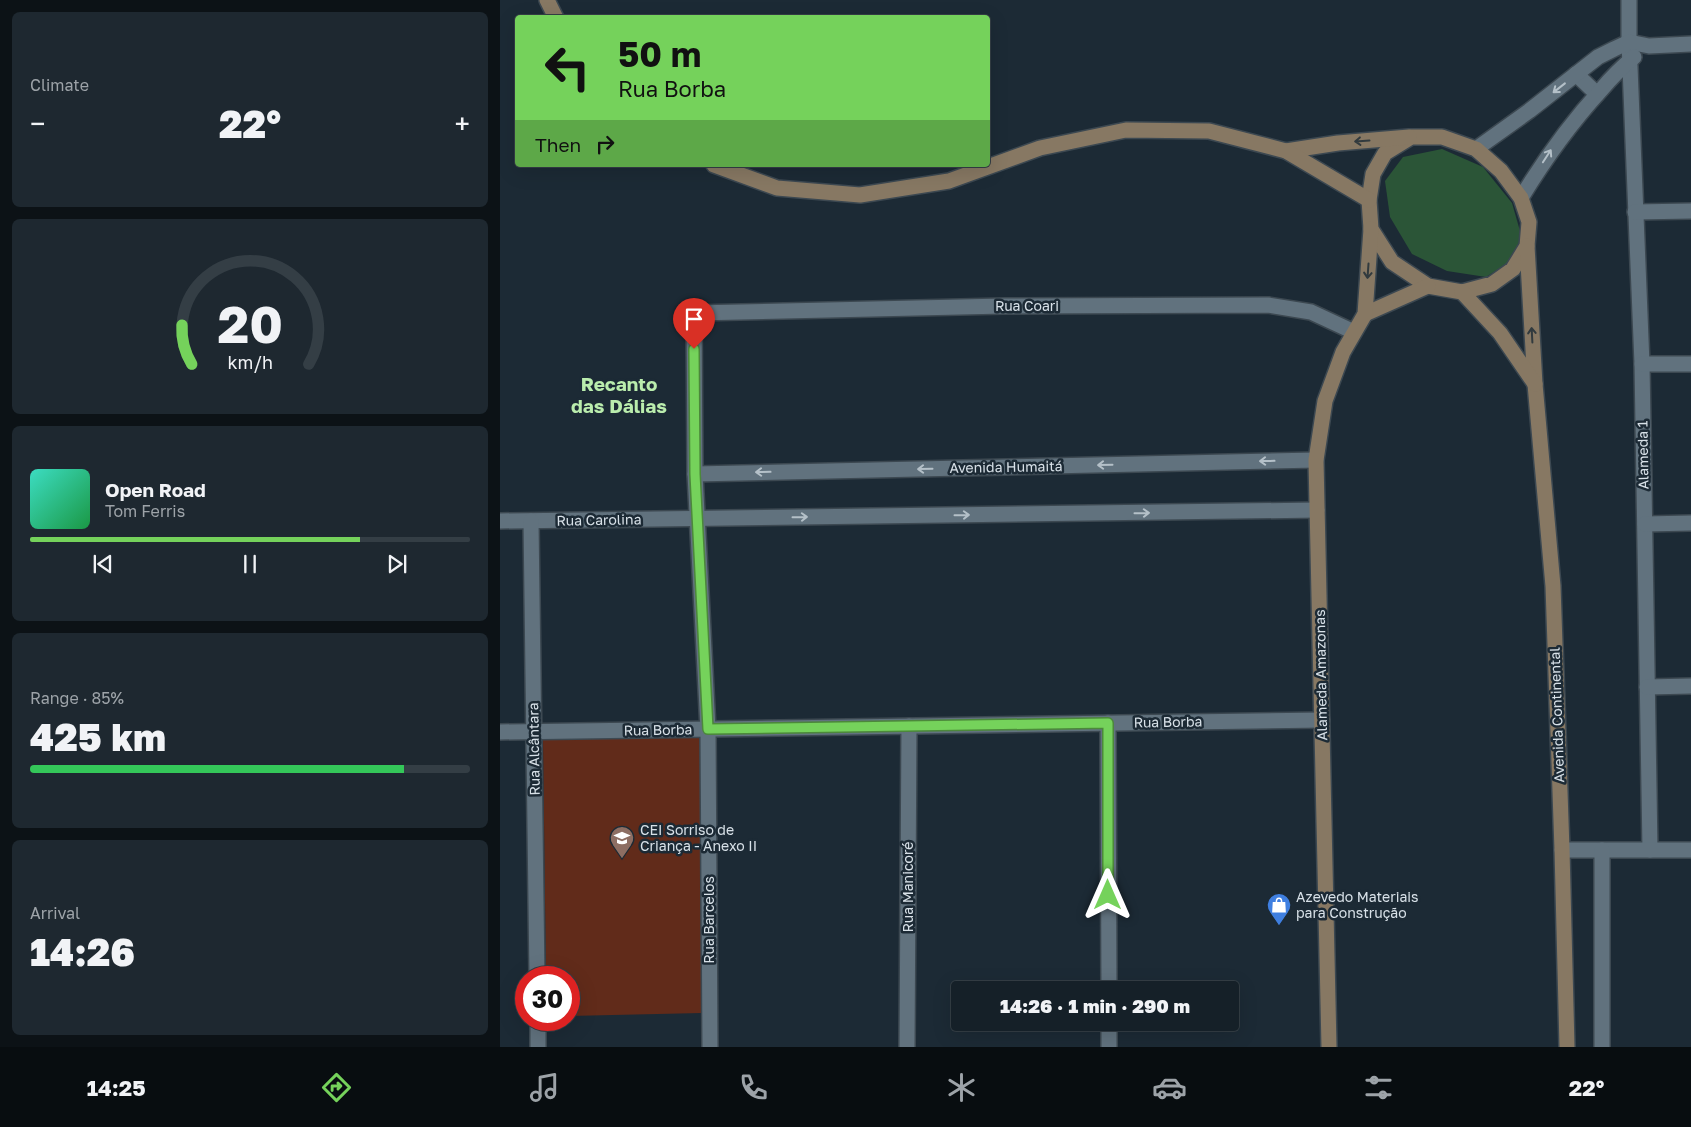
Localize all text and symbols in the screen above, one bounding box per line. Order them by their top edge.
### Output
text: 50 m [618,33,701,75]
icon: left [535,35,600,100]
text: Climate [30,75,89,95]
text: Rua Borba [618,75,726,102]
one-way arrow [1553,82,1566,93]
text: 22° [219,101,281,146]
text: − [30,107,45,140]
text: + [455,107,470,140]
icon: right [591,130,619,158]
text: Then [535,133,581,156]
one-way arrow [1355,136,1371,145]
one-way arrow [1542,150,1552,164]
one-way arrow [1364,263,1373,279]
text: 20 [217,292,283,354]
street label: Rua Coari [995,297,1059,314]
pin [673,298,715,349]
icon: arrive [680,305,708,333]
one-way arrow [1528,328,1537,344]
text: km/h [227,351,273,373]
district label: Recanto das Dálias [571,372,667,417]
street label: Alameda 1 [1633,420,1652,490]
one-way arrow [1260,456,1276,466]
street label: Avenida Humaitá [949,457,1063,476]
one-way arrow [1097,460,1114,470]
one-way arrow [917,464,934,474]
one-way arrow [755,468,771,477]
text: Open Road [105,478,206,501]
text: Tom Ferris [105,501,185,521]
one-way arrow [1134,508,1150,518]
street label: Rua Carolina [556,510,642,529]
one-way arrow [954,510,970,520]
one-way arrow [791,512,807,522]
icon: previous [89,550,117,578]
icon: pause [236,550,264,578]
icon: next [383,550,411,578]
street label: Alameda Amazonas [1311,609,1330,741]
street label: Avenida Continental [1546,647,1567,783]
text: Range · 85% [30,688,124,708]
street label: Rua Alcântara [524,702,543,796]
street label: Rua Borba [1133,712,1203,731]
text: 425 km [30,714,166,759]
street label: Rua Borba [623,720,693,739]
place label: CEI Sorriso de Criança - Anexo II [640,821,757,854]
school or university icon: CEI Sorriso de Criança - Anexo II [609,825,635,859]
street label: Rua Manicoré [899,842,916,932]
position arrow [1081,868,1133,920]
street label: Rua Barcelos [700,876,717,964]
place label: Azevedo Materiais para Construção [1296,888,1419,921]
shop icon: Azevedo Materiais para Construção [1266,892,1292,926]
text: Arrival [30,903,80,923]
text: 14:26 [30,929,135,974]
speed limit sign: 30 [515,966,580,1031]
text: 14:26 · 1 min · 290 m [1000,994,1190,1017]
icon: directions [319,1070,354,1105]
icon: music [527,1070,562,1105]
icon: phone [736,1070,771,1105]
icon: climate [944,1070,979,1105]
icon: car [1152,1070,1187,1105]
icon: filters [1361,1070,1396,1105]
text: 14:25 [87,1074,146,1101]
text: 22° [1569,1074,1604,1101]

